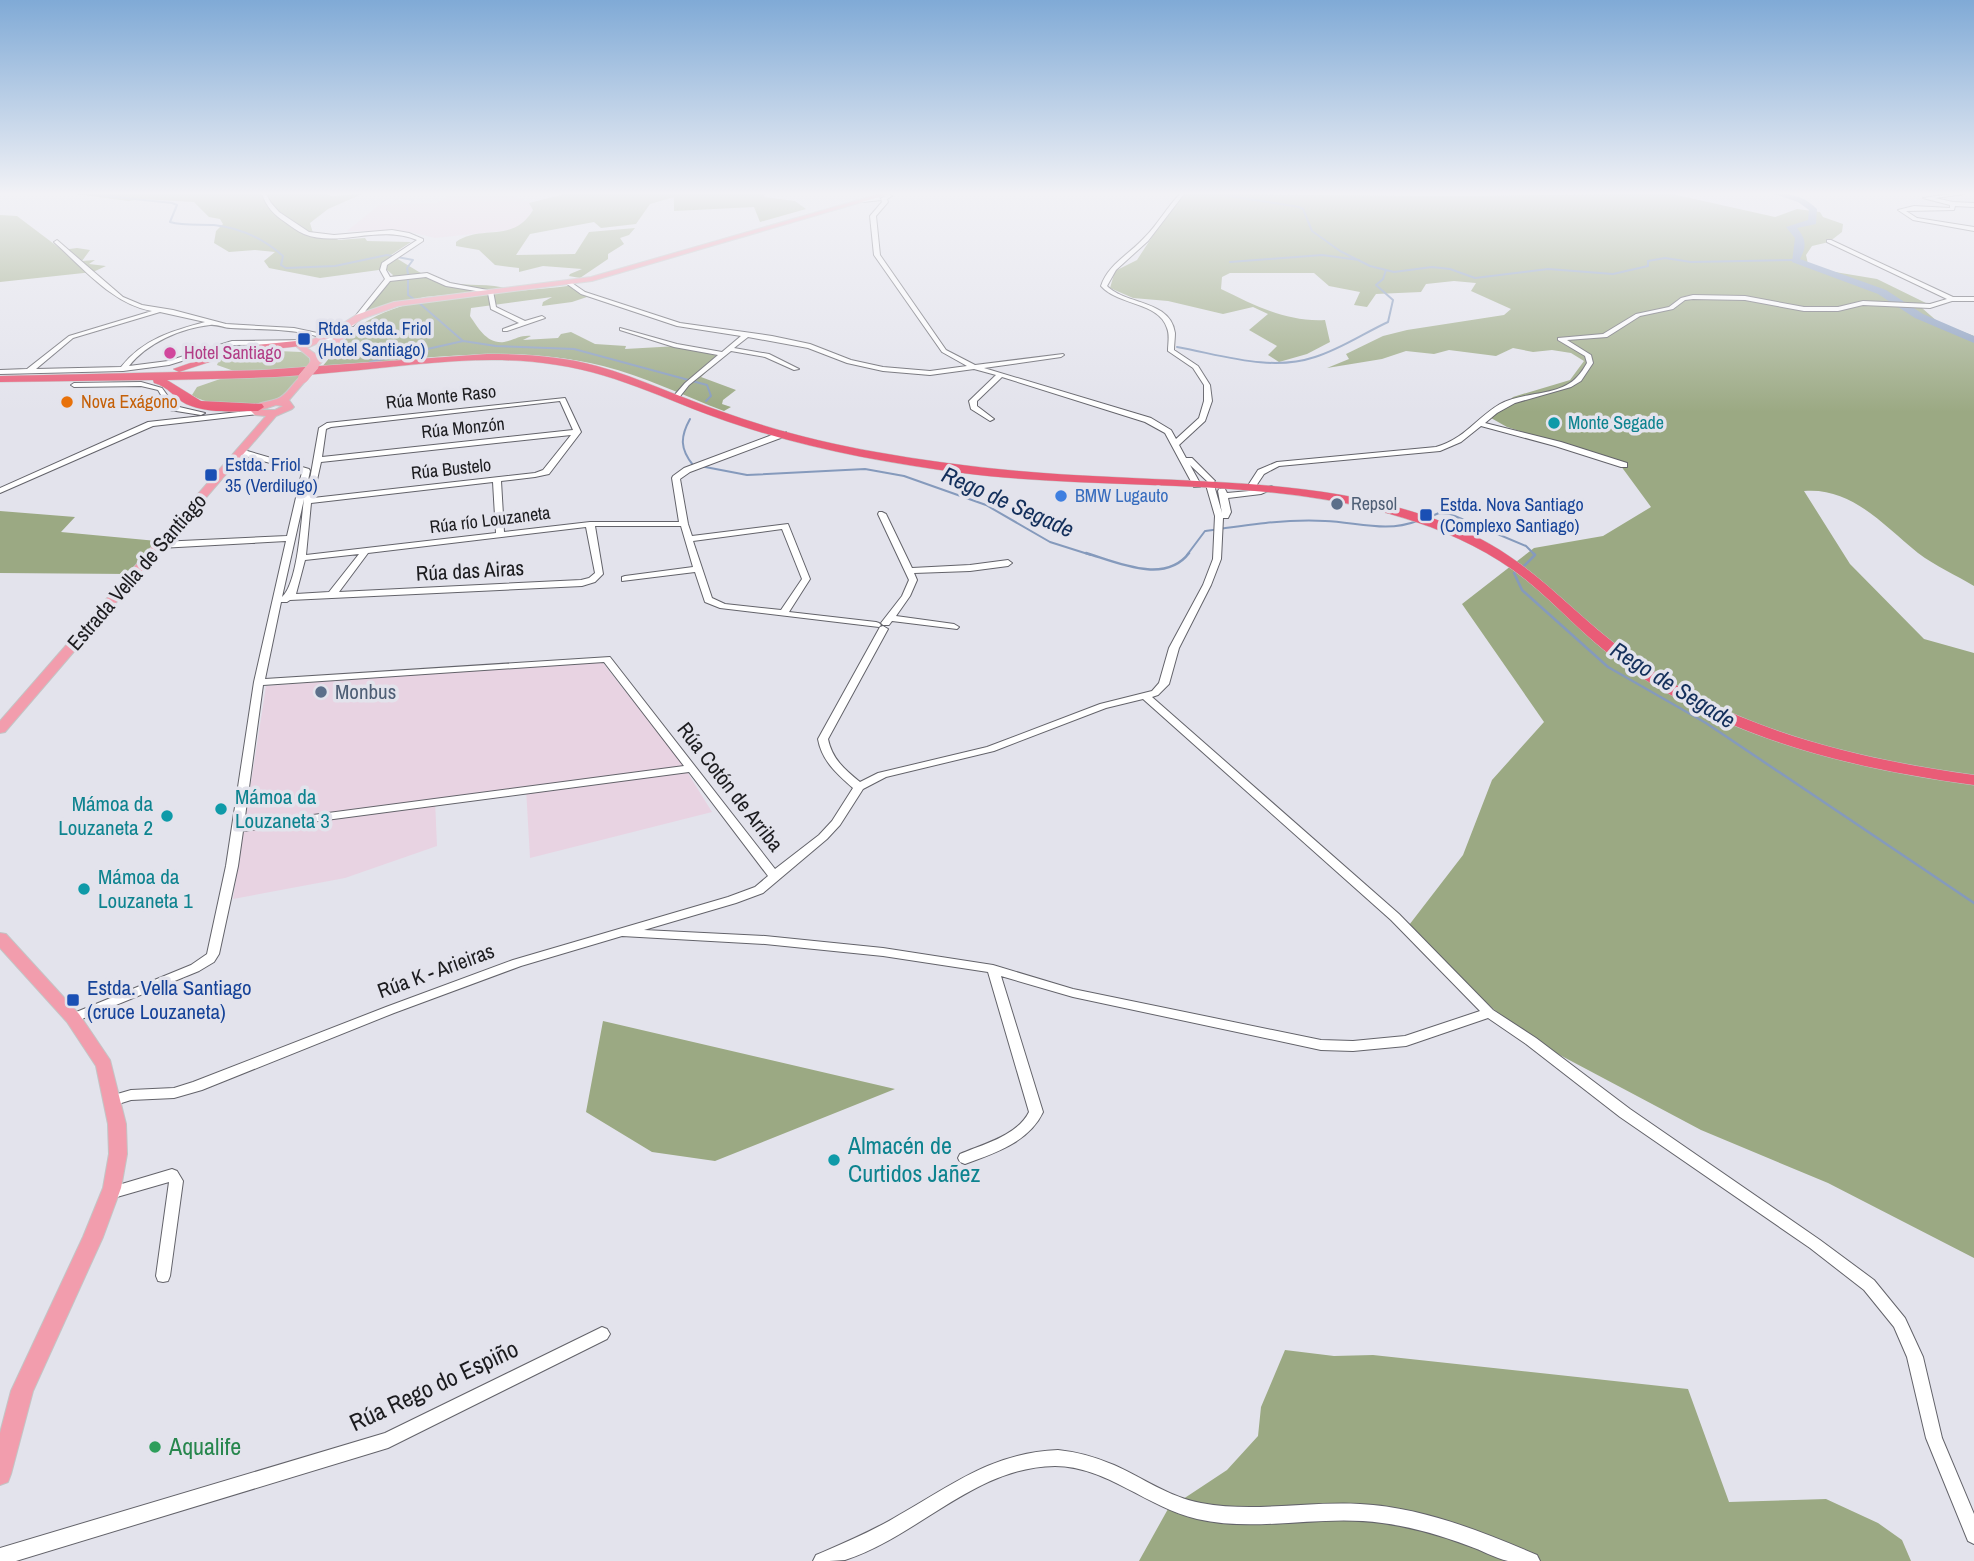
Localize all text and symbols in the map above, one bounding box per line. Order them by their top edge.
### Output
place label: Rtda. estda. Friol (Hotel Santiago) [318,316,431,362]
marker: Rtda. estda. Friol (Hotel Santiago) [296,331,312,347]
place label: Hotel Santiago [184,340,282,365]
marker: Hotel Santiago [162,345,178,361]
street label: Rúa Monte Raso [385,378,497,415]
place label: Nova Exágono [81,389,178,414]
marker: Nova Exágono [59,394,75,410]
place label: Monte Segade [1568,410,1664,435]
street label: Rúa Monzón [420,411,506,444]
marker: Monte Segade [1546,415,1562,431]
place label: Estda. Friol 35 (Verdilugo) [225,452,318,498]
street label: Rúa Bustelo [410,452,492,485]
water label: Rego de Segade [937,459,1079,544]
marker: Estda. Friol 35 (Verdilugo) [203,467,219,483]
place label: BMW Lugauto [1075,483,1169,508]
street label: Estrada Vella de Santiago [60,487,213,656]
marker: BMW Lugauto [1053,488,1069,504]
place label: Repsol [1351,491,1397,516]
place label: Estda. Nova Santiago (Complexo Santiago) [1440,492,1584,538]
marker: Repsol [1329,496,1345,512]
street label: Rúa río Louzaneta [428,500,552,539]
marker: Estda. Nova Santiago (Complexo Santiago) [1418,507,1434,523]
street label: Rúa das Airas [415,553,525,588]
water label: Rego de Segade [1605,634,1742,735]
place label: Monbus [335,677,396,706]
marker: Monbus [313,684,329,700]
street label: Rúa Cotón de Arriba [671,716,790,858]
place label: Mámoa da Louzaneta 3 [235,782,330,835]
place label: Mámoa da Louzaneta 2 [58,789,153,842]
marker: Mámoa da Louzaneta 3 [213,801,229,817]
marker: Mámoa da Louzaneta 2 [159,808,175,824]
place label: Mámoa da Louzaneta 1 [98,862,193,915]
marker: Mámoa da Louzaneta 1 [76,881,92,897]
street label: Rúa K - Arieiras [373,936,498,1005]
place label: Estda. Vella Santiago (cruce Louzaneta) [87,973,252,1026]
marker: Estda. Vella Santiago (cruce Louzaneta) [65,992,81,1008]
place label: Almacén de Curtidos Jañez [847,1129,981,1189]
marker: Almacén de Curtidos Jañez [826,1152,842,1168]
street label: Rúa Rego do Espiño [344,1332,523,1438]
place label: Aqualife [168,1430,241,1462]
marker: Aqualife [147,1439,163,1455]

